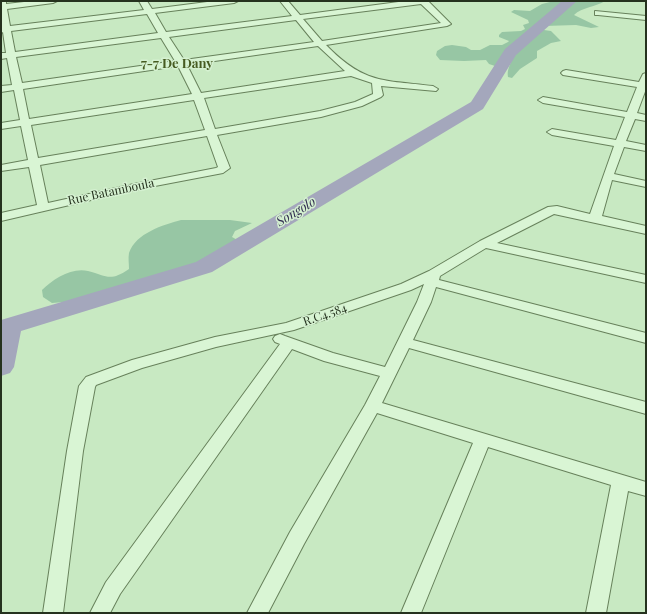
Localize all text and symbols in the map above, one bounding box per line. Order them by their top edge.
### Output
district label: 7-7 De Dany [141,56,213,72]
street label: Rue Batamboula [67,176,155,208]
water label: Songolo [273,194,319,230]
street label: R.C4.584 [301,301,349,329]

